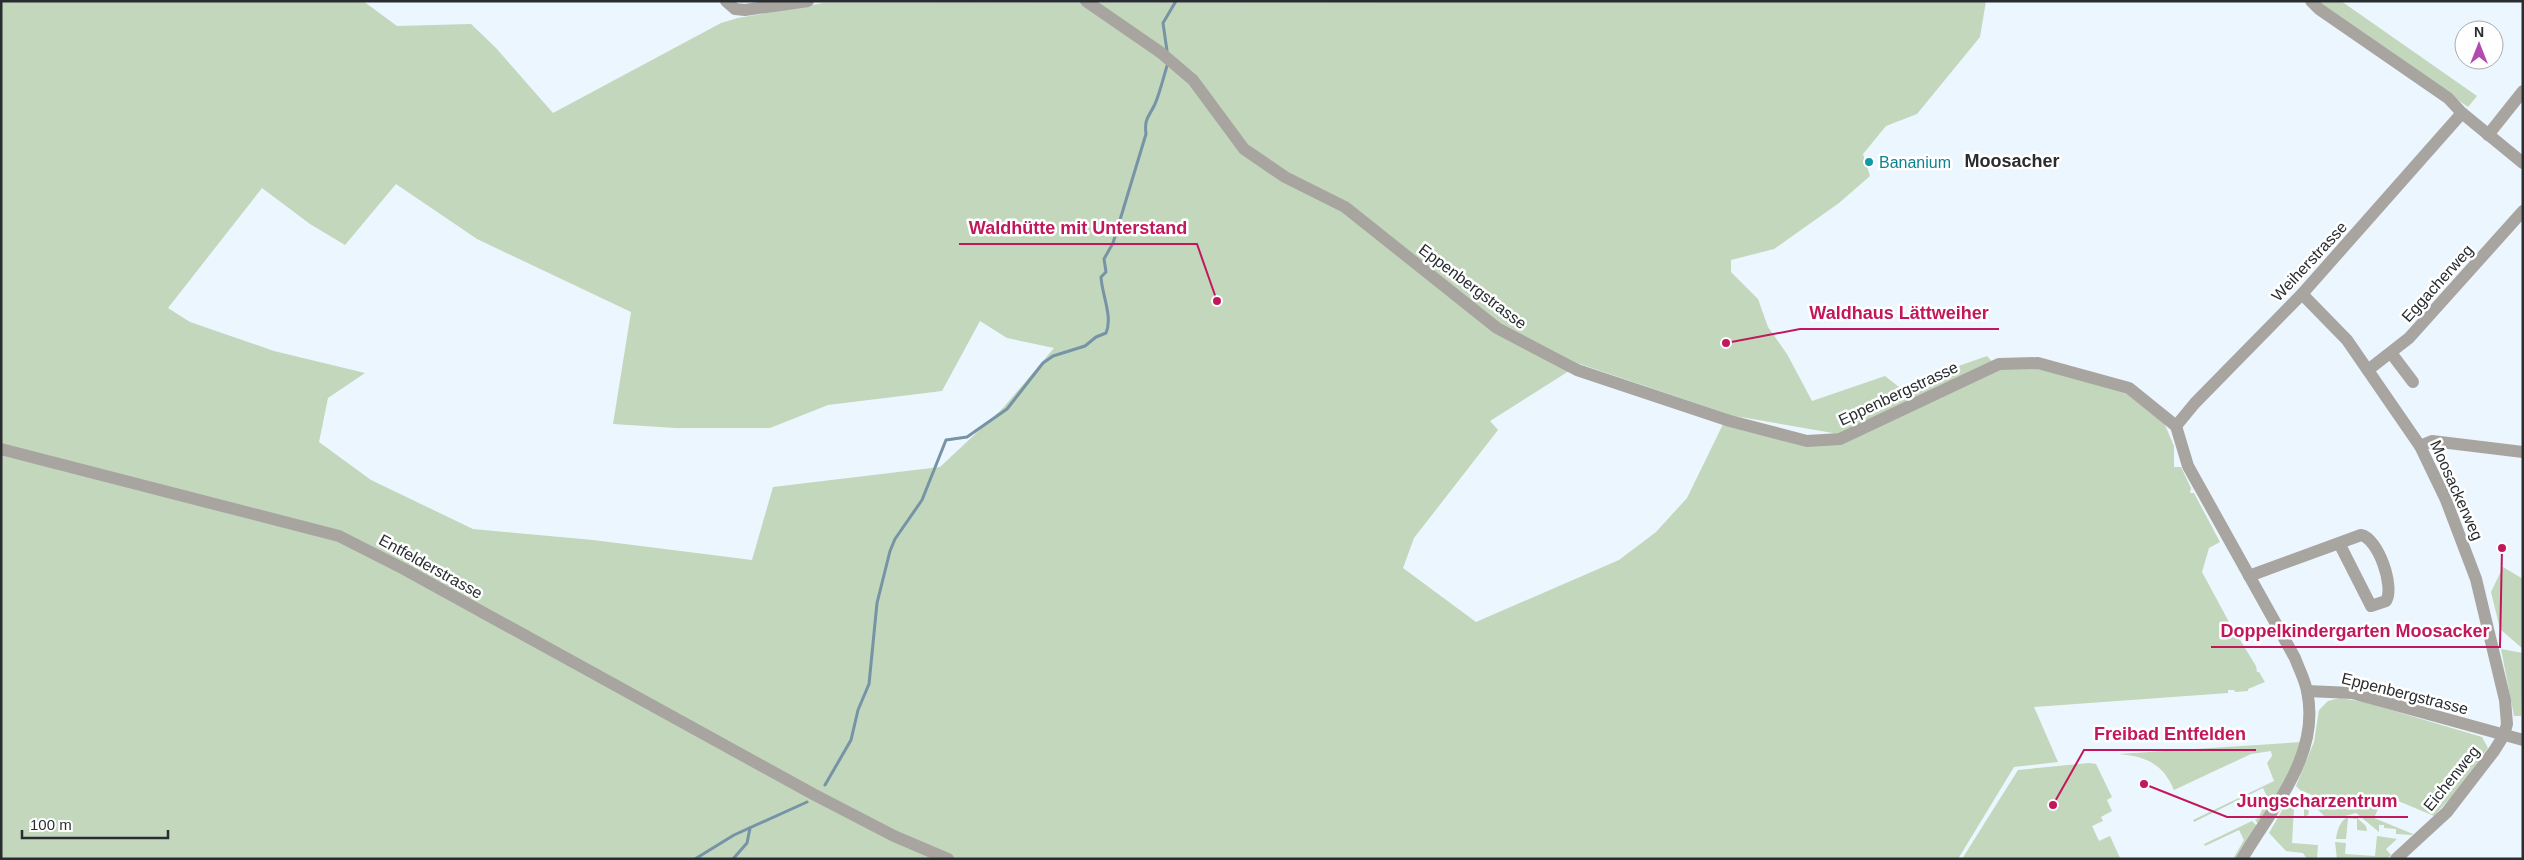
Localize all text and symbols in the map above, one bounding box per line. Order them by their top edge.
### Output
north arrow [2454,20,2504,70]
text: N [2474,24,2484,40]
district label: Moosacher [1964,151,2060,171]
place label: Bananium [1879,154,1951,171]
marker: Bananium [1863,156,1875,168]
callout: Waldhütte mit Unterstand [959,211,1197,244]
text: Waldhütte mit Unterstand [969,218,1187,238]
street label: Weiherstrasse [2268,218,2350,304]
street label: Eppenbergstrasse [1416,241,1530,332]
street label: Eggacherweg [2398,241,2476,325]
callout: Waldhaus Lättweiher [1800,296,1999,329]
text: Waldhaus Lättweiher [1809,303,1989,323]
street label: Eppenbergstrasse [1836,358,1961,429]
street label: Moosackerweg [2427,438,2486,543]
street label: Entfelderstrasse [376,531,486,602]
callout: Doppelkindergarten Moosacker [2211,614,2500,647]
text: Doppelkindergarten Moosacker [2220,621,2490,641]
street label: Eppenbergstrasse [2340,670,2470,717]
callout: Freibad Entfelden [2084,717,2256,750]
text: Freibad Entfelden [2094,724,2246,744]
street label: Eichenweg [2420,743,2483,814]
callout: Jungscharzentrum [2227,784,2408,817]
text: Jungscharzentrum [2236,791,2398,811]
scale bar [22,808,169,840]
text: 100 m [30,816,72,833]

